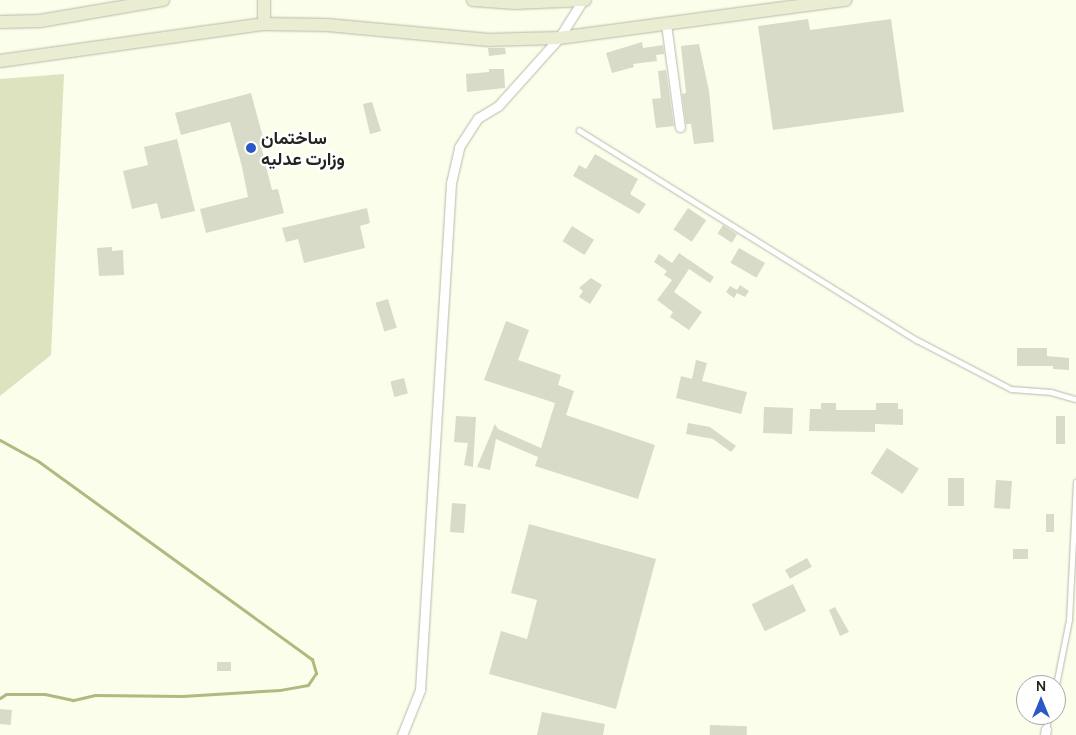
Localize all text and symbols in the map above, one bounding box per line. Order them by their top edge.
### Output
place label: ساختمان وزارت عدلیه [261,127,345,170]
marker: ساختمان وزارت عدلیه [245,142,257,154]
north arrow [1016,675,1066,725]
text: N [1036,676,1046,695]

